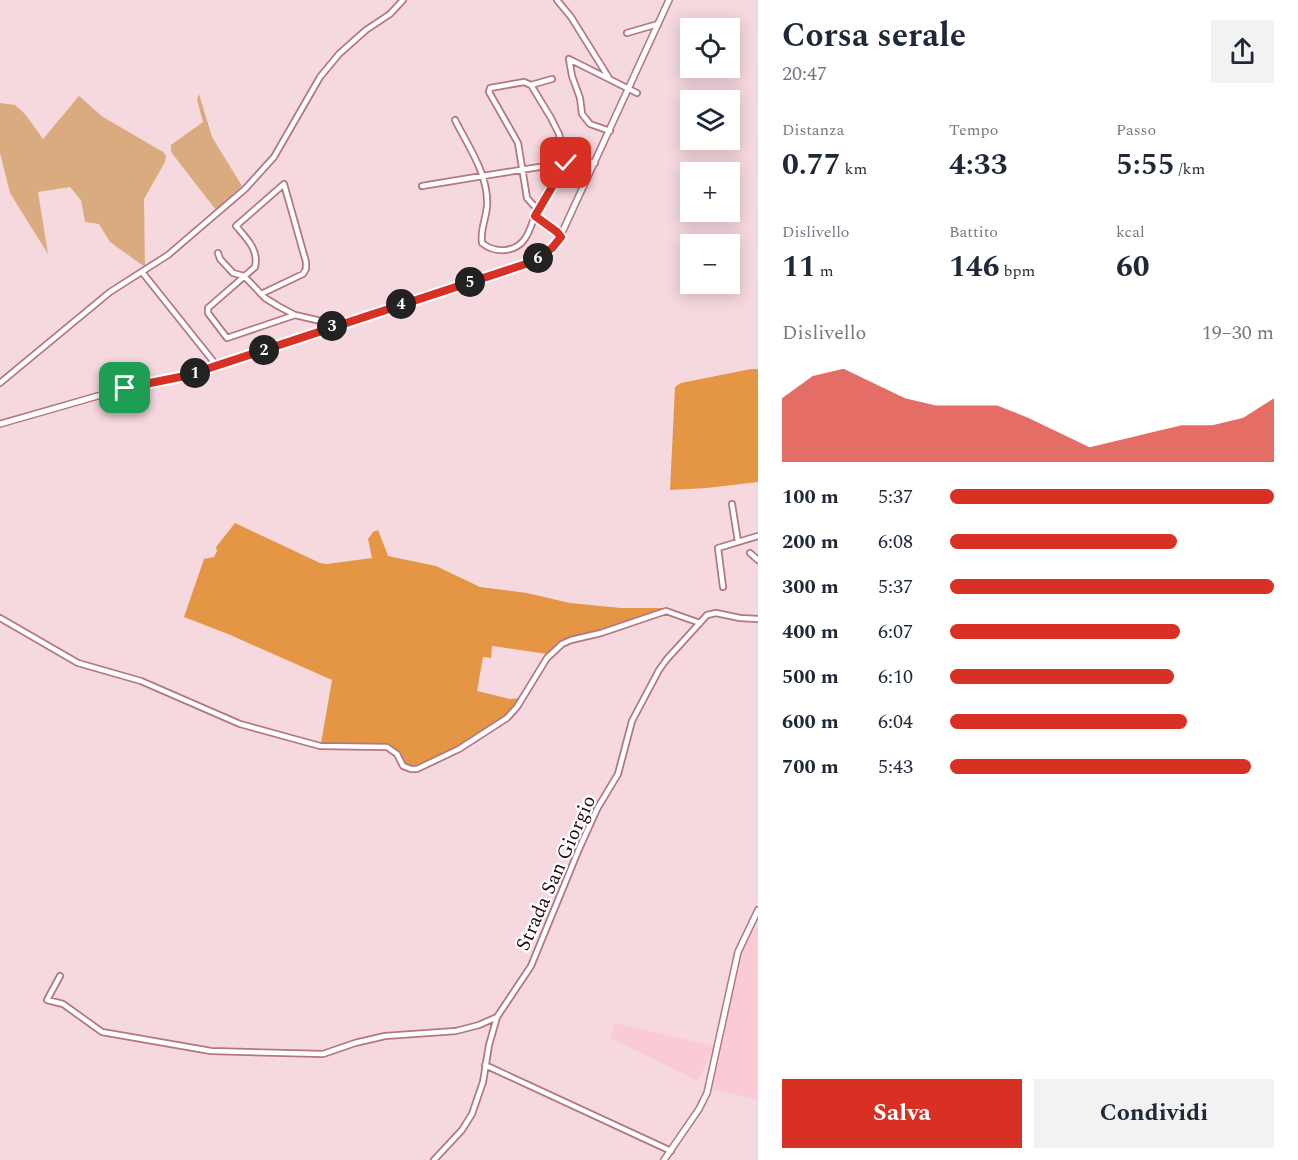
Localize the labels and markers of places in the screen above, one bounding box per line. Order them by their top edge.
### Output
pin [540,137,591,188]
pin: 6 [523,243,553,273]
pin: 5 [455,267,485,297]
pin: 4 [386,289,416,319]
pin: 3 [317,311,347,341]
pin: 2 [249,335,279,365]
pin: 1 [180,358,210,388]
pin [99,362,150,413]

